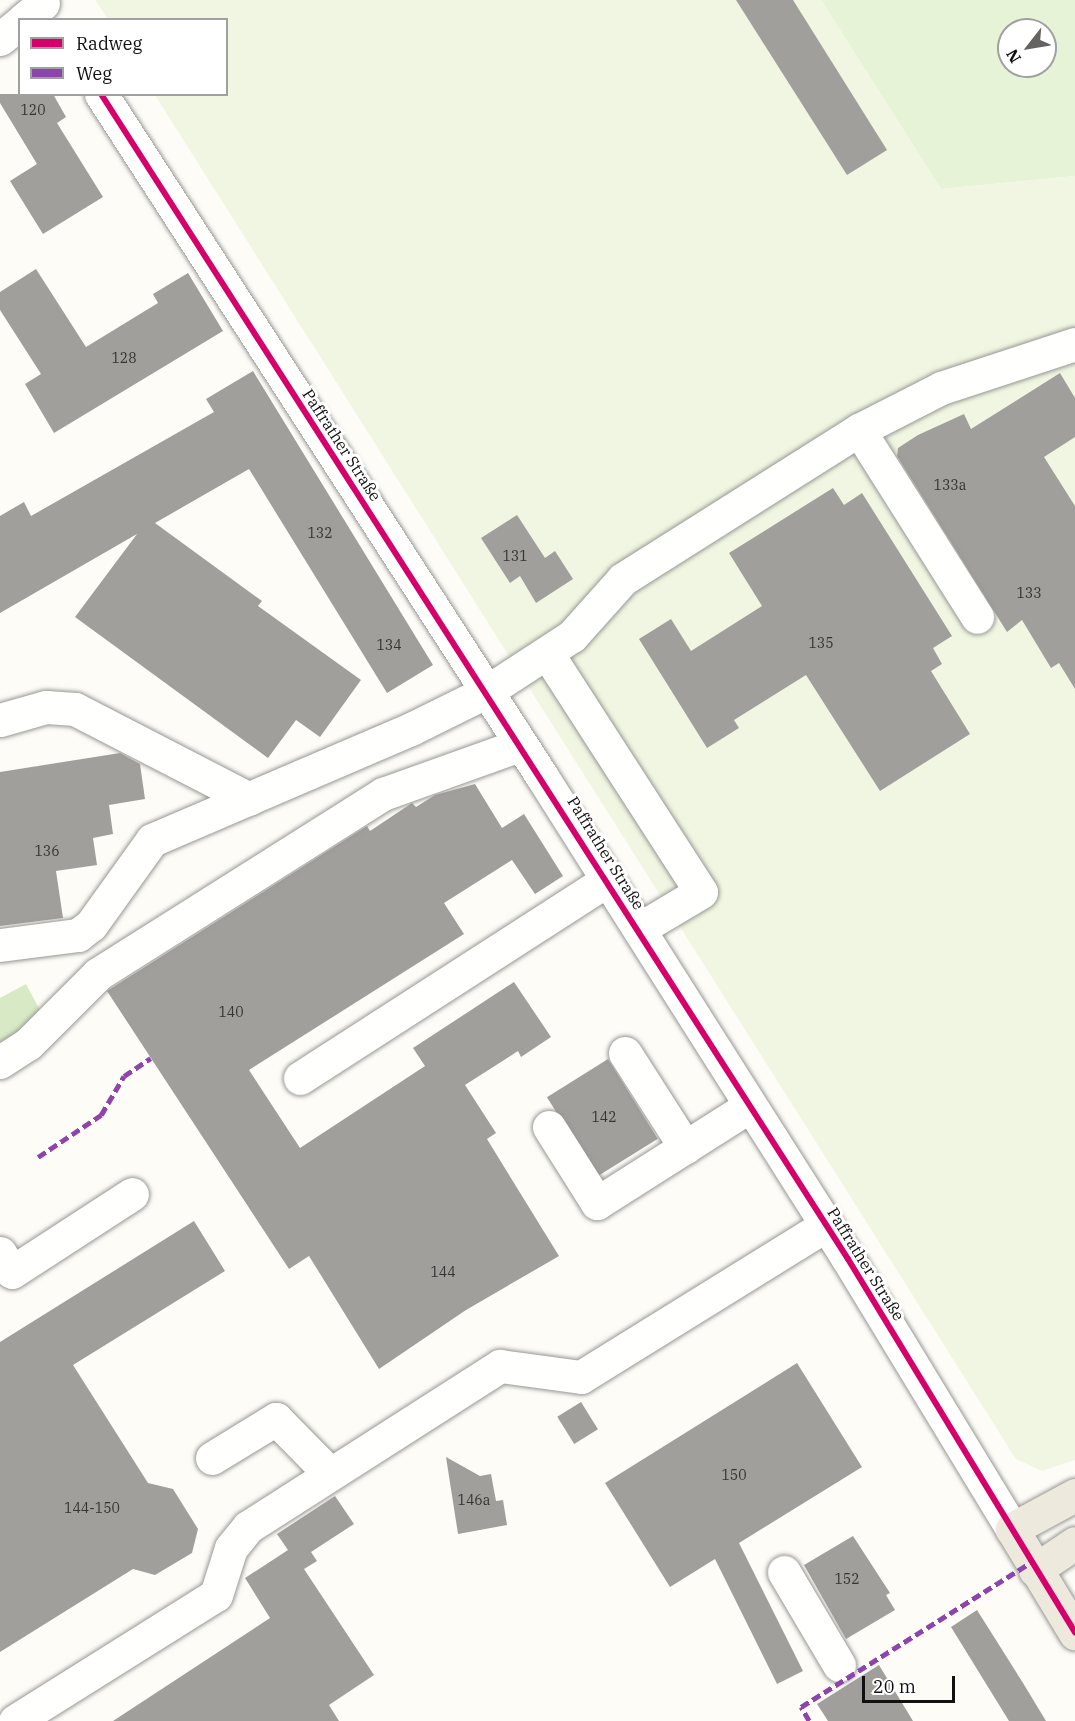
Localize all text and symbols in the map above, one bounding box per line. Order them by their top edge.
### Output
legend [18,18,228,96]
north arrow [997,18,1057,78]
text: Radweg [76,32,142,55]
text: N [1001,46,1025,67]
text: Weg [76,62,112,85]
house number: 120 [20,102,46,118]
house number: 128 [111,350,137,366]
street label: Paffrather Straße [299,385,385,505]
house number: 133a [934,477,966,493]
house number: 132 [307,525,333,541]
house number: 131 [502,548,528,564]
house number: 133 [1016,585,1042,601]
house number: 135 [808,635,834,651]
house number: 134 [376,637,402,653]
street label: Paffrather Straße [563,793,649,913]
house number: 136 [34,843,60,859]
house number: 140 [218,1004,244,1020]
house number: 142 [591,1109,617,1125]
street label: Paffrather Straße [823,1204,909,1324]
house number: 144 [430,1264,456,1280]
house number: 150 [721,1467,747,1483]
house number: 146a [458,1492,490,1508]
house number: 144-150 [64,1500,120,1516]
house number: 152 [834,1571,860,1587]
scale bar [865,1664,958,1702]
text: 20 m [873,1675,916,1698]

